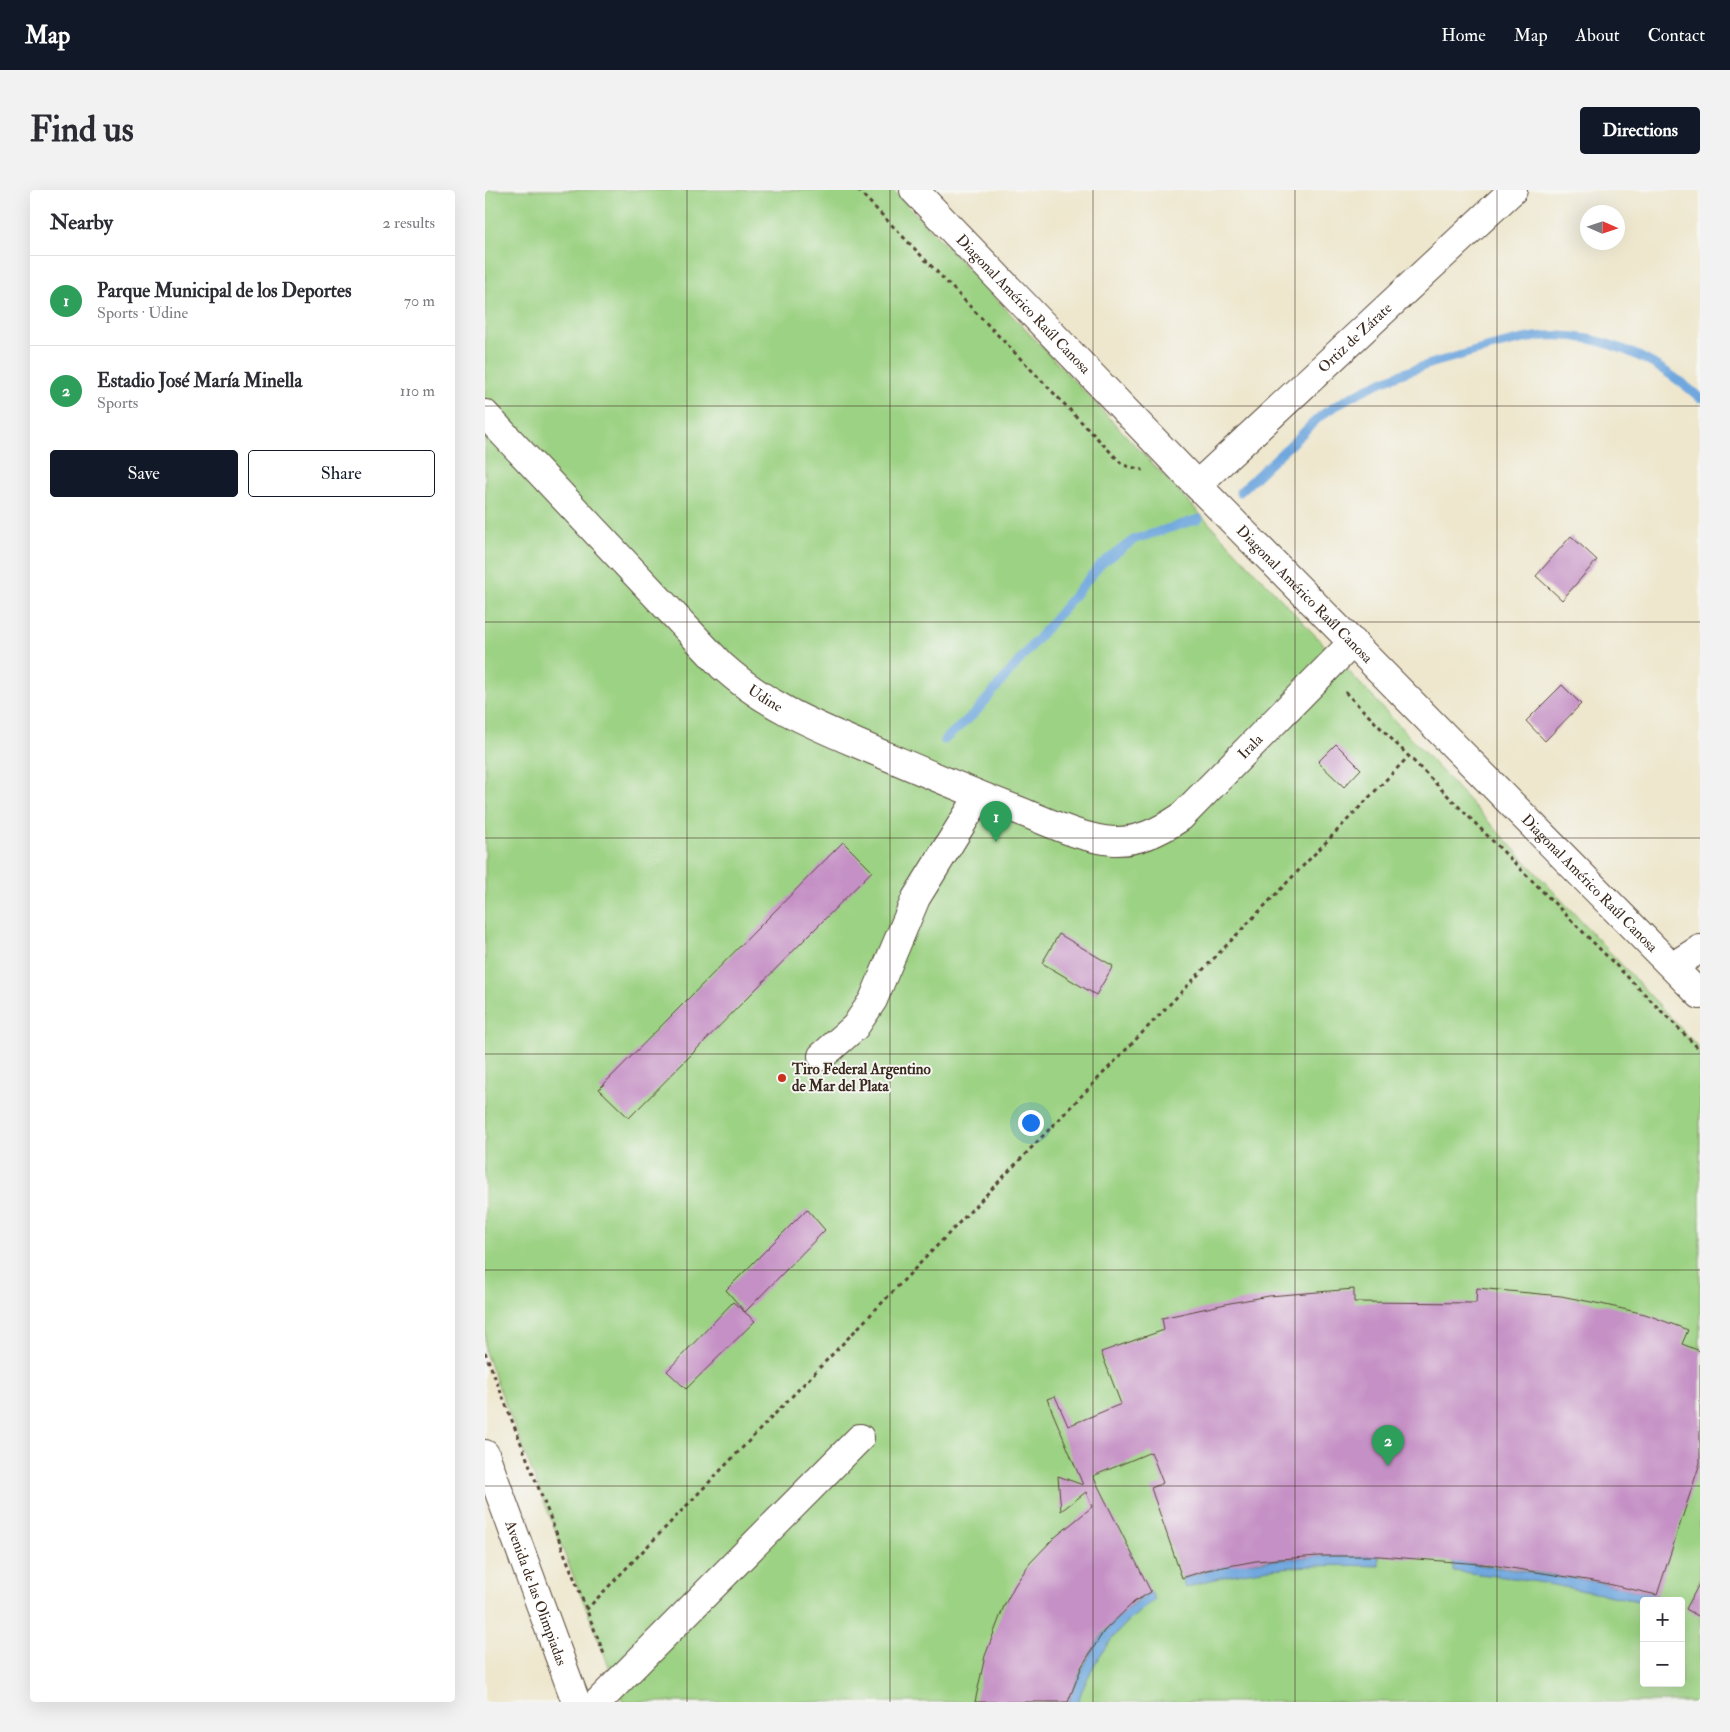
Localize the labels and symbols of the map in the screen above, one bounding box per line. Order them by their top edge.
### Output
north arrow [1580,205,1625,250]
street label: Diagonal Américo Raúl Canosa [952,230,1095,378]
street label: Ortiz de Zárate [1314,298,1396,377]
street label: Diagonal Américo Raúl Canosa [1232,521,1377,668]
street label: Udine [744,680,786,716]
street label: Irala [1234,729,1267,763]
pin: 1 [980,801,1012,842]
street label: Diagonal Américo Raúl Canosa [1517,810,1662,957]
place label: Tiro Federal Argentino de Mar del Plata [791,1060,931,1096]
marker: Tiro Federal Argentino de Mar del Plata [776,1072,788,1084]
your location [1018,1110,1044,1136]
pin: 2 [1372,1425,1404,1466]
street label: Avenida de las Olimpiadas [500,1517,571,1668]

